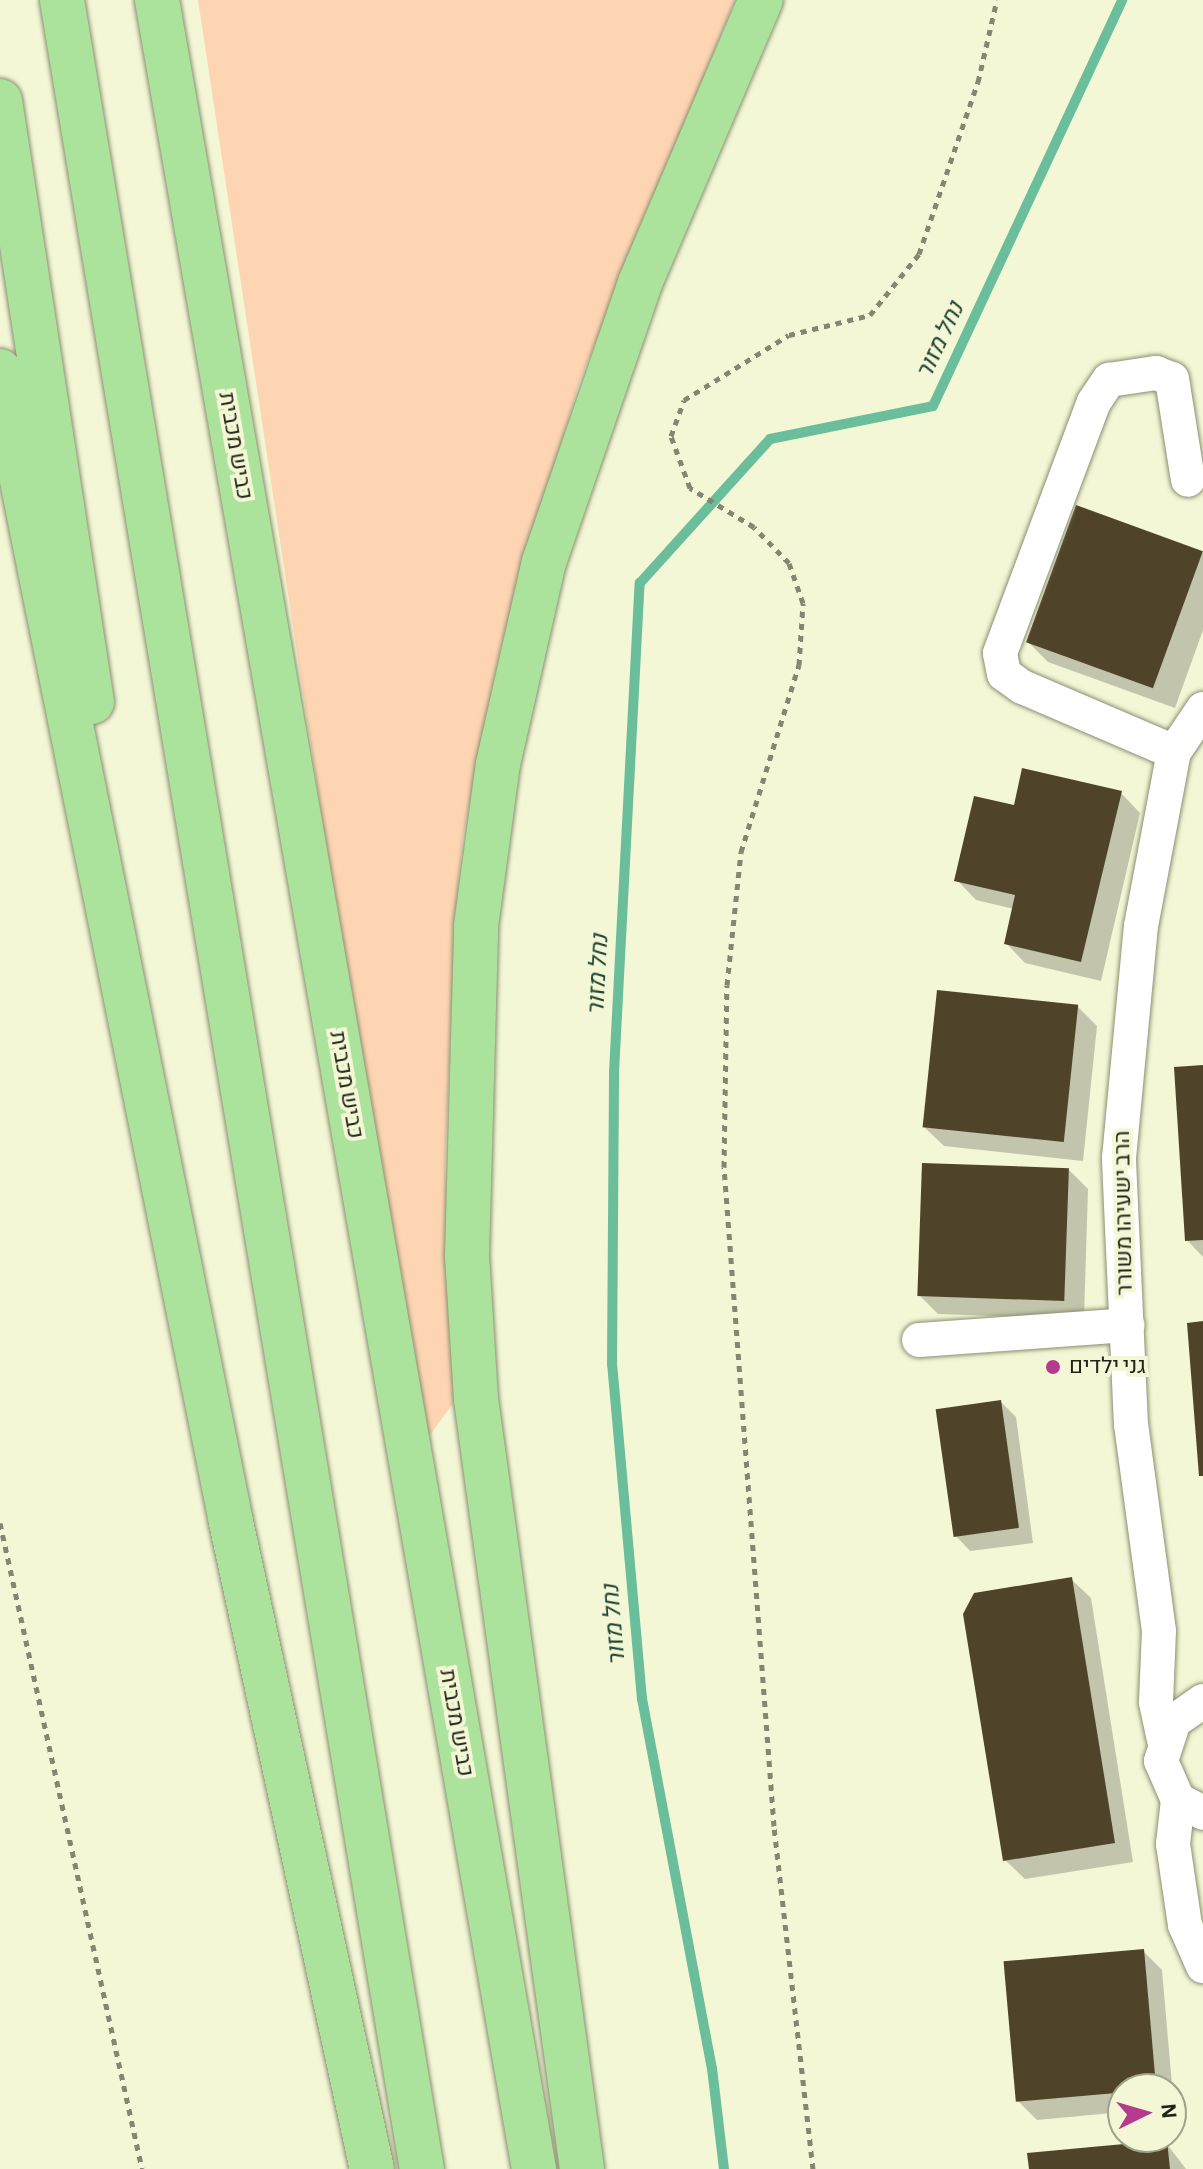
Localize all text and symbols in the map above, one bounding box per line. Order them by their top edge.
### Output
water label: נחל מזור [911,298,971,384]
street label: כביש מכבית [213,390,257,502]
water label: נחל מזור [582,933,616,1017]
street label: כביש מכבית [324,1029,368,1141]
street label: הרב ישעיהו משורר [1109,1130,1139,1296]
place label: גני ילדים [1069,1354,1146,1380]
marker: גני ילדים [1044,1358,1062,1376]
water label: נחל מזור [597,1583,633,1667]
street label: כביש מכבית [434,1667,478,1779]
north arrow [1107,2073,1187,2153]
text: N [1157,2102,1181,2120]

